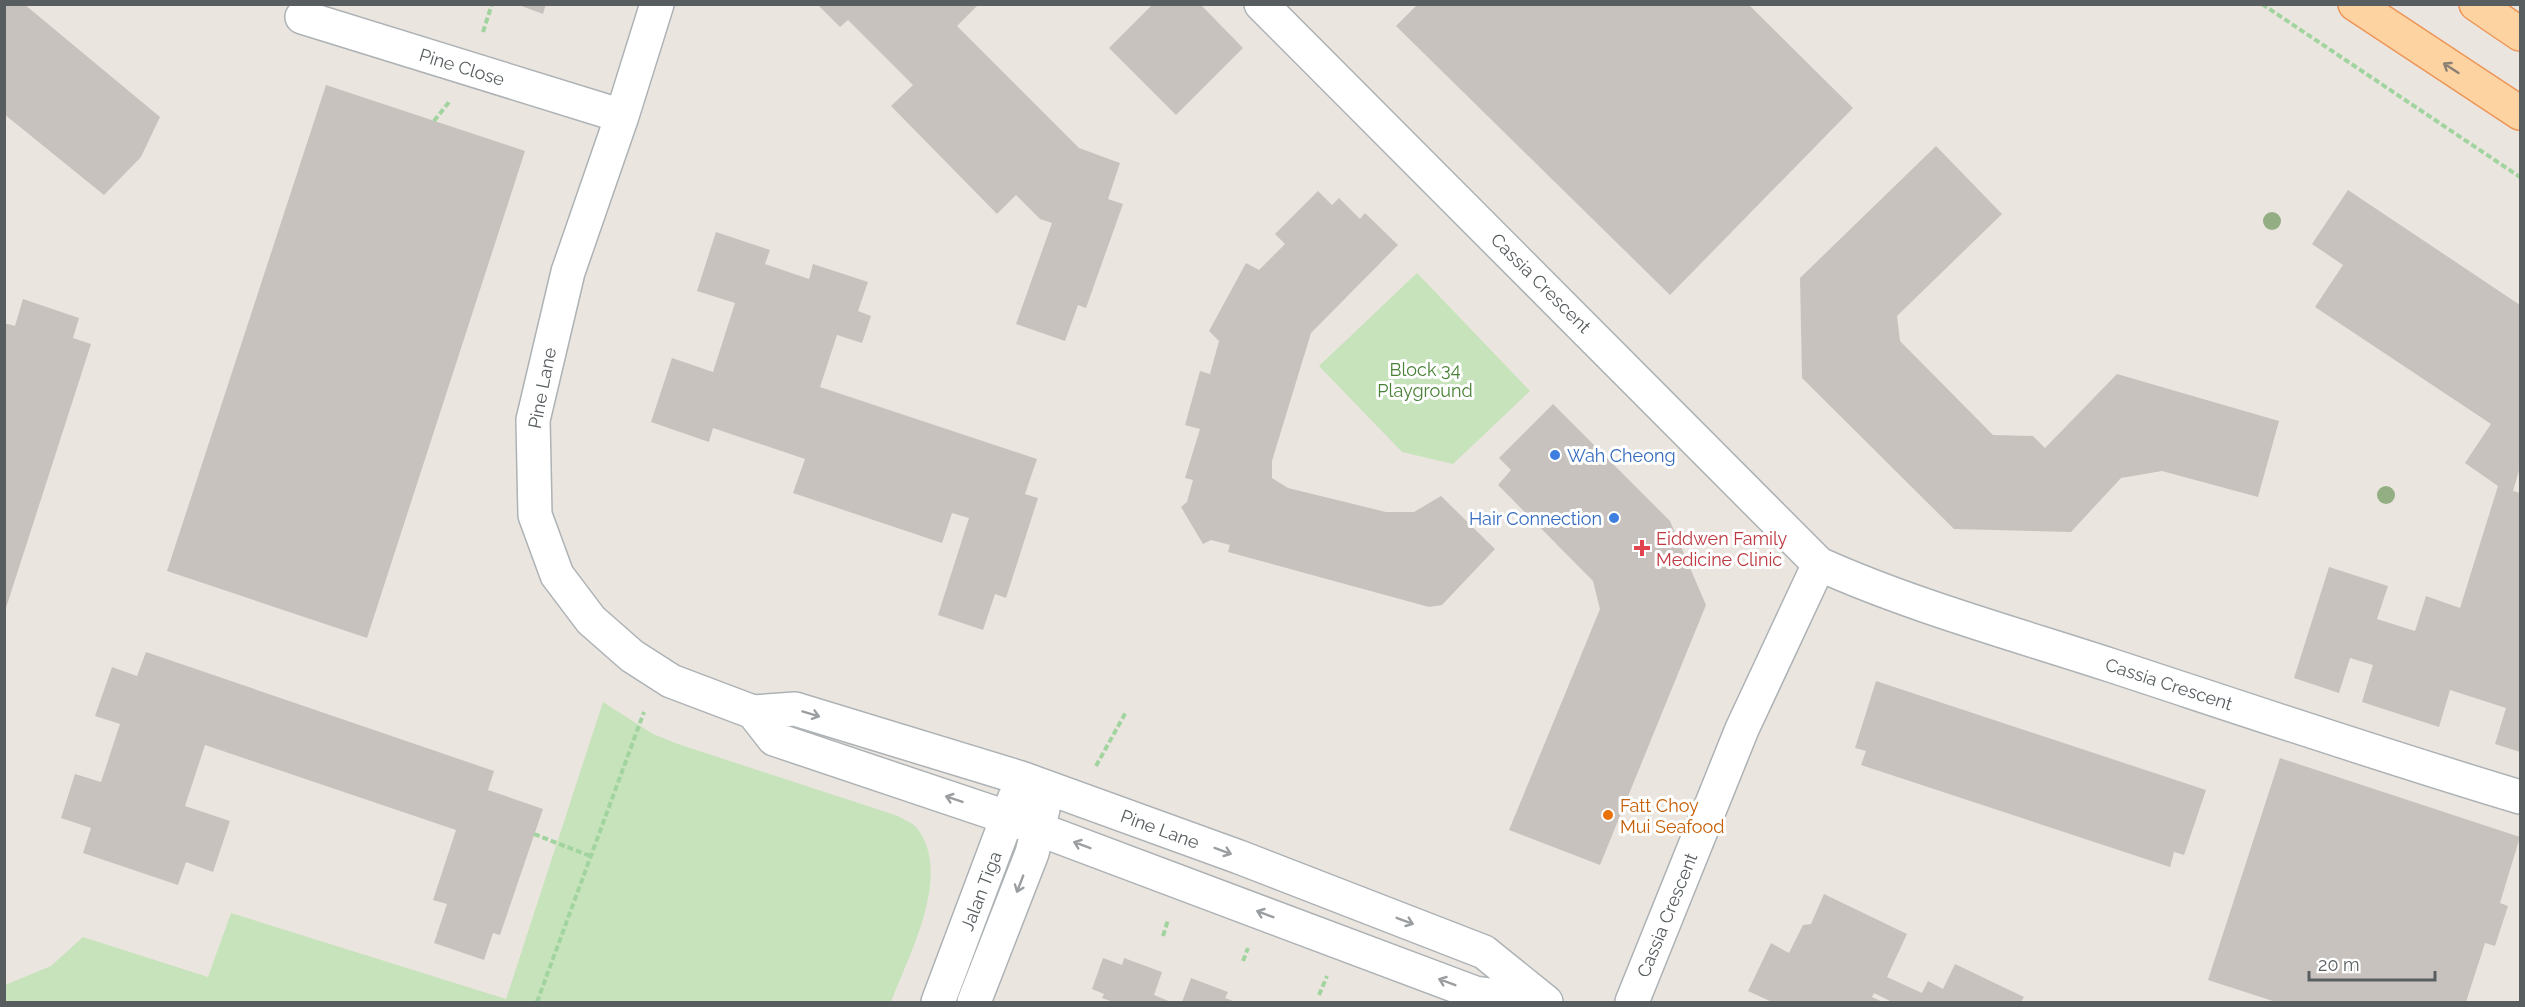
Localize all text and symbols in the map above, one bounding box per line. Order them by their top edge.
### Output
street label: Pine Close [417,44,508,90]
one-way arrow [2443,61,2460,73]
street label: Cassia Crescent [1487,229,1595,337]
street label: Pine Lane [524,345,560,430]
park label: Block 34 Playground [1377,359,1473,401]
place label: Wah Cheong [1567,445,1676,466]
marker: Wah Cheong [1548,448,1562,462]
place label: Hair Connection [1469,508,1602,529]
marker: Hair Connection [1607,511,1621,525]
place label: Eiddwen Family Medicine Clinic [1656,528,1788,570]
marker: Eiddwen Family Medicine Clinic [1633,539,1651,557]
street label: Cassia Crescent [2103,654,2235,714]
one-way arrow [801,709,820,720]
one-way arrow [945,793,964,804]
place label: Fatt Choy Mui Seafood [1620,795,1725,837]
street label: Pine Lane [1118,805,1203,853]
marker: Fatt Choy Mui Seafood [1601,808,1615,822]
one-way arrow [1073,839,1092,850]
one-way arrow [1213,847,1231,858]
street label: Jalan Tiga [956,848,1006,934]
street label: Cassia Crescent [1632,850,1702,980]
one-way arrow [1014,875,1025,893]
one-way arrow [1256,908,1275,919]
one-way arrow [1395,916,1413,927]
scale bar [2309,944,2435,982]
text: 20 m [2318,954,2360,975]
one-way arrow [1439,976,1457,987]

